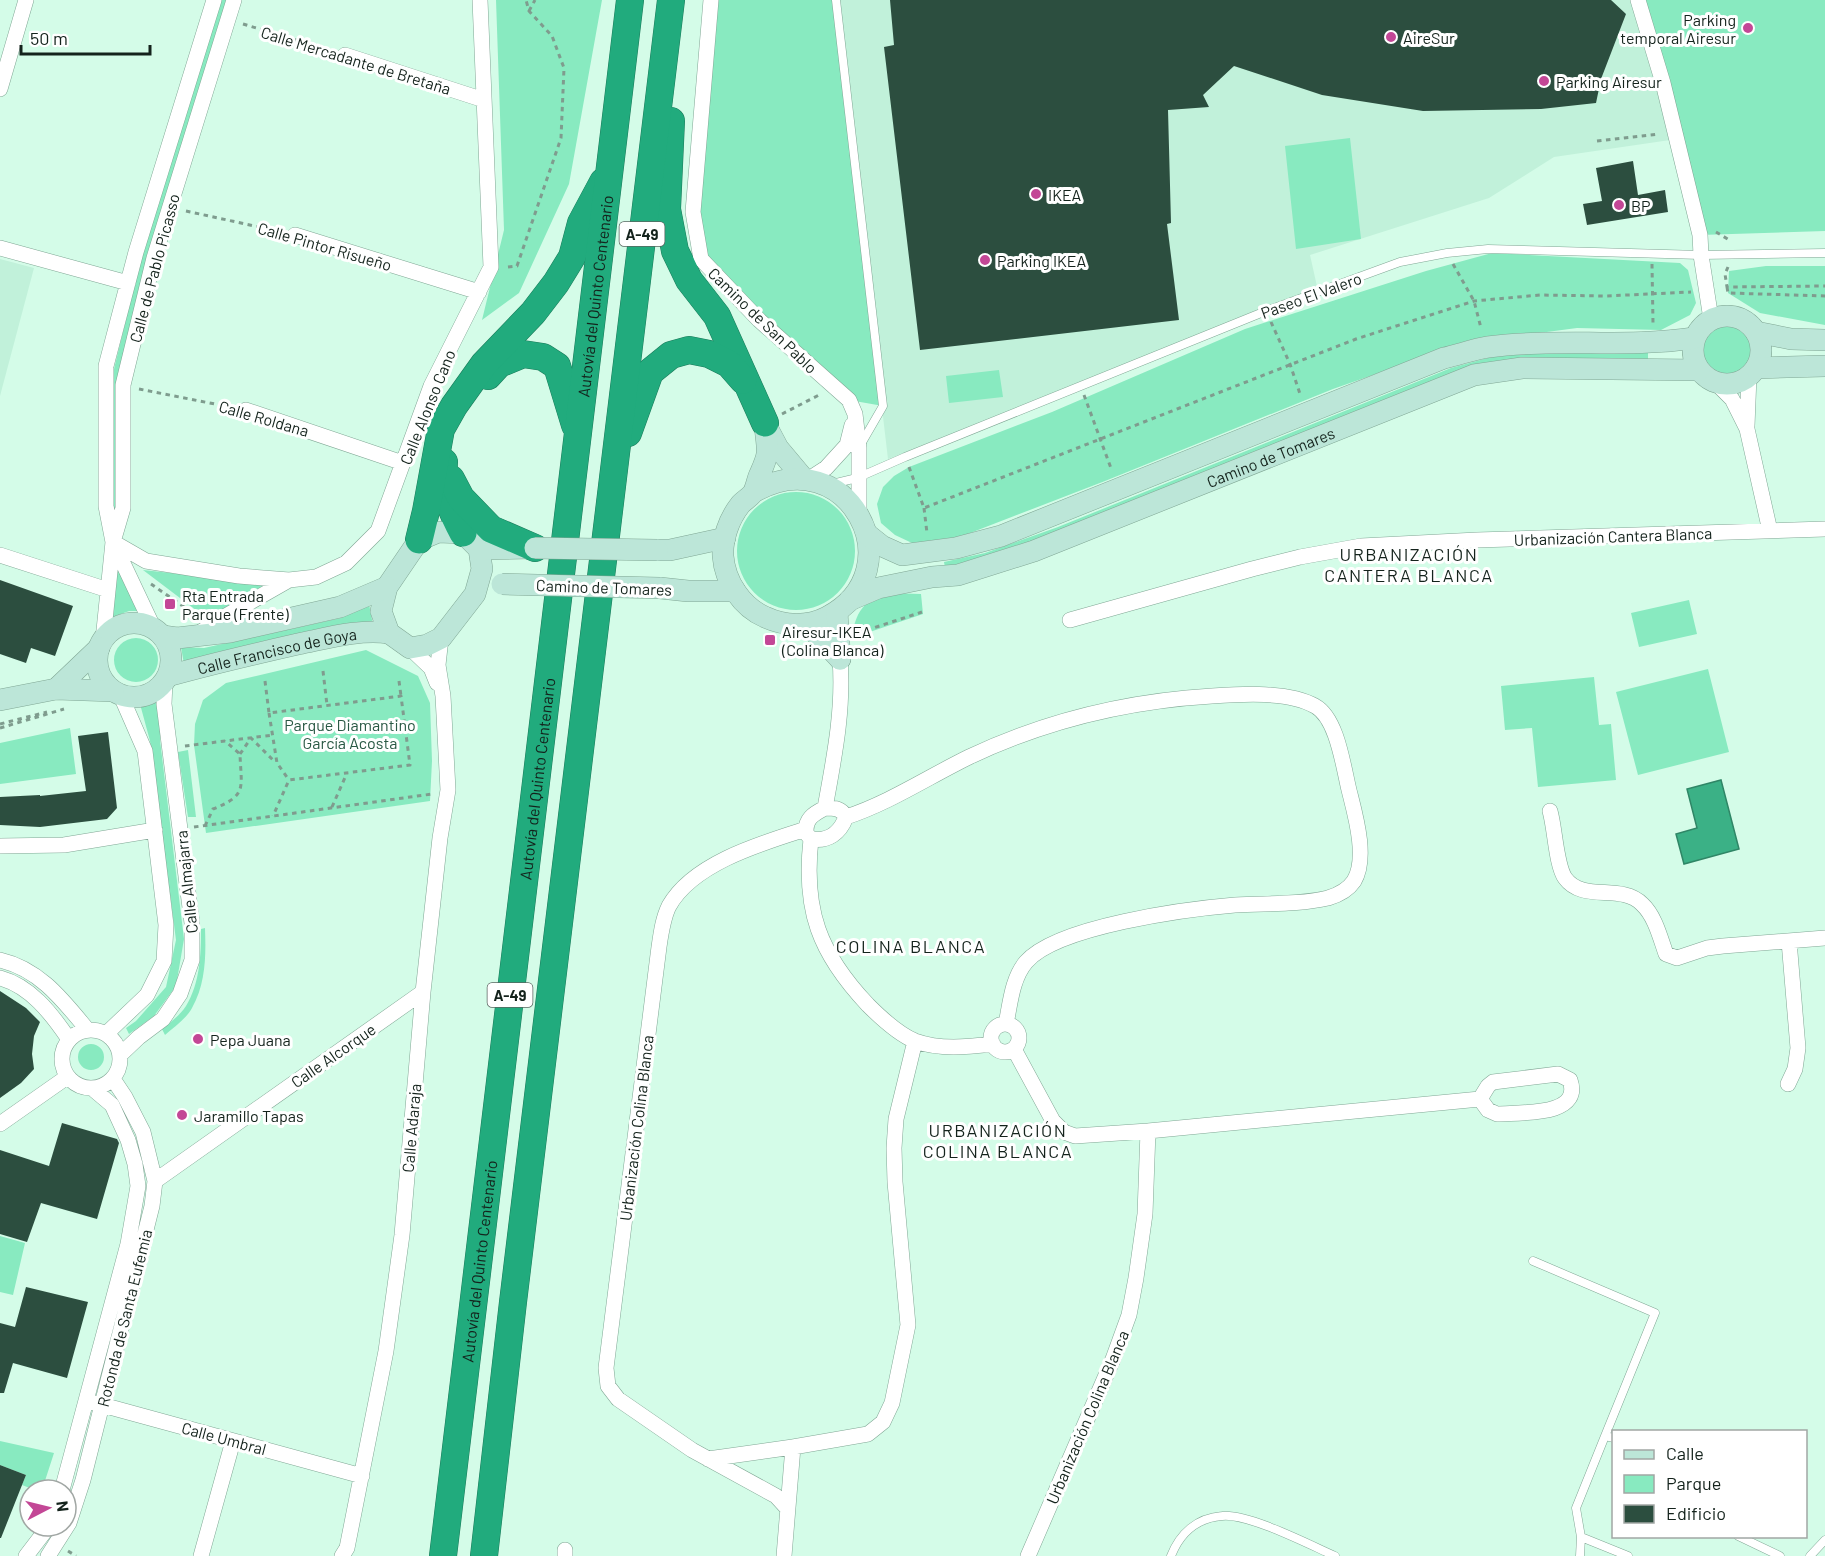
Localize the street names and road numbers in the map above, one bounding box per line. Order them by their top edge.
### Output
street label: Calle Mercadante de Bretaña [259,22,453,98]
street label: Calle de Pablo Picasso [125,192,183,344]
street label: Autovía del Quinto Centenario [573,194,616,398]
street label: Calle Pintor Risueño [256,218,394,274]
road number: A-49 [620,222,664,246]
street label: Camino de San Pablo [705,263,821,377]
street label: Paseo El Valero [1258,268,1364,322]
street label: Calle Alonso Cano [395,347,459,467]
street label: Calle Roldana [217,396,311,440]
street label: Camino de Tomares [1204,422,1337,491]
street label: Urbanización Cantera Blanca [1513,523,1713,549]
street label: Camino de Tomares [536,575,672,599]
street label: Calle Francisco de Goya [195,623,358,677]
street label: Autovía del Quinto Centenario [515,676,558,881]
street label: Calle Almajarra [171,830,201,934]
road number: A-49 [488,983,532,1007]
street label: Calle Alcorque [287,1019,379,1091]
street label: Urbanización Colina Blanca [615,1034,657,1222]
street label: Calle Adaraja [398,1083,424,1173]
street label: Autovía del Quinto Centenario [457,1159,500,1363]
street label: Rotonda de Santa Eufemia [93,1227,155,1409]
street label: Urbanización Colina Blanca [1042,1327,1132,1507]
street label: Calle Umbral [180,1418,268,1458]

